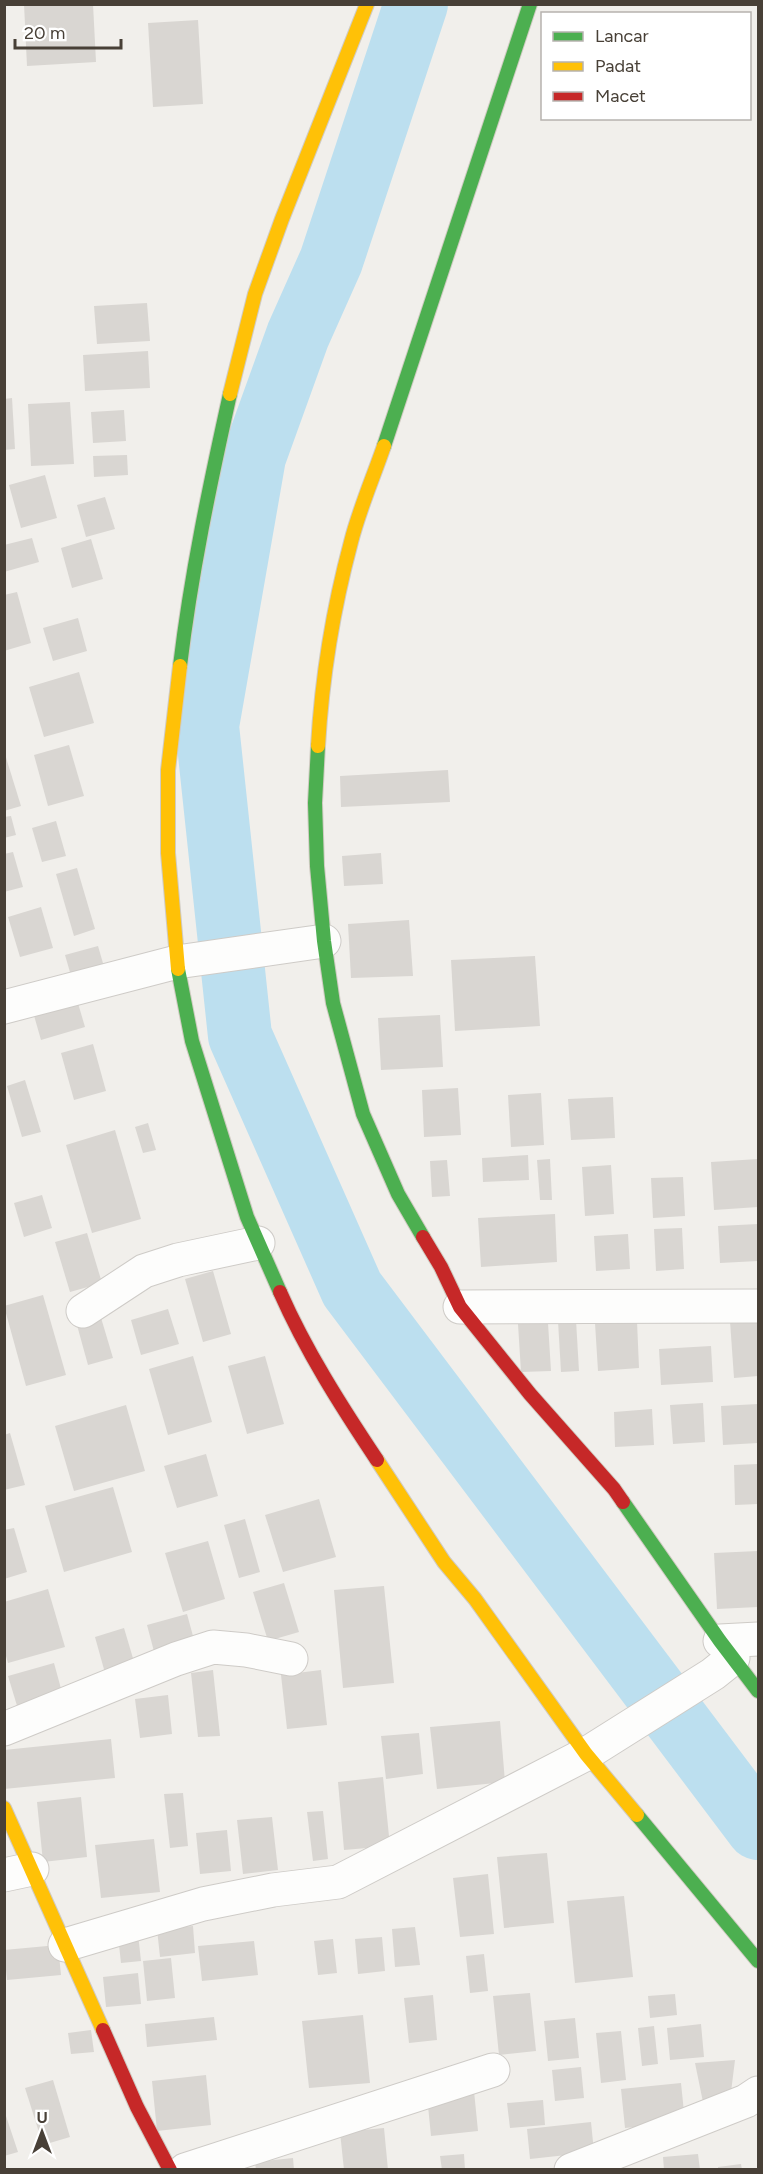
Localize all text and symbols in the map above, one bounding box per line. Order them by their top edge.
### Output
scale bar [15,12,122,50]
legend [541,12,751,120]
text: 20 m [24,22,65,44]
text: Lancar [595,25,649,47]
text: Padat [595,55,641,77]
text: Macet [595,85,646,107]
north arrow [12,2102,72,2162]
text: U [36,2108,48,2127]

